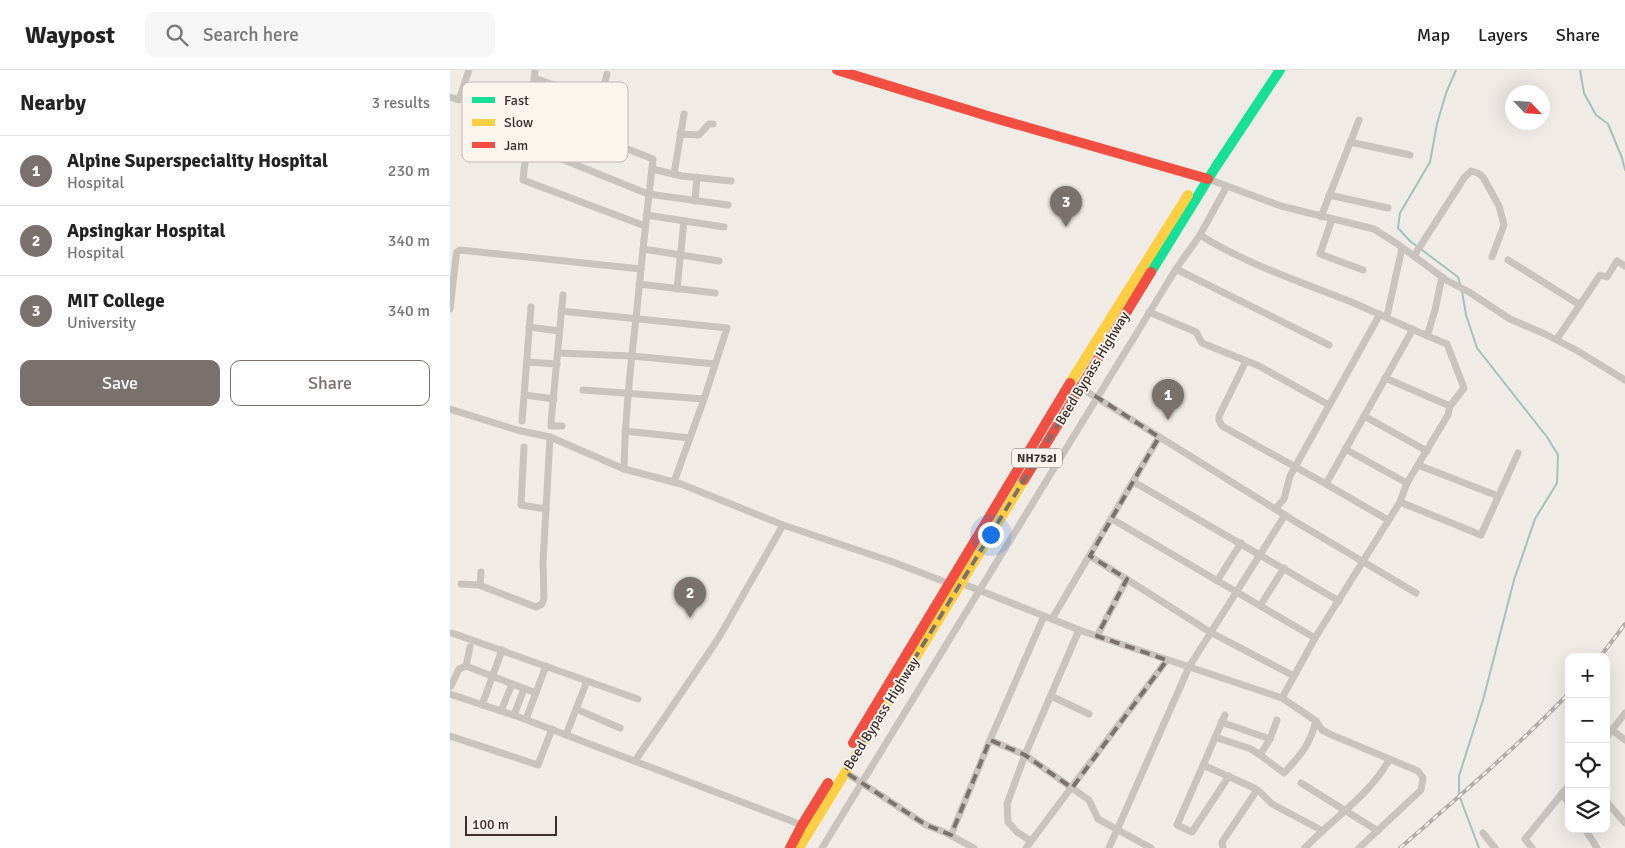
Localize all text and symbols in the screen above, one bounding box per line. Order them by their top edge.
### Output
search box [145,12,495,57]
text: Waypost [25,20,115,50]
icon: search [163,21,191,49]
text: Search here [203,23,299,47]
text: Map [1417,24,1450,46]
text: Layers [1478,24,1528,46]
text: Share [1556,24,1600,46]
legend [462,82,628,162]
north arrow [1505,85,1550,130]
text: Nearby [20,90,86,116]
text: Fast [504,92,529,109]
text: 3 results [371,93,430,113]
text: Slow [504,114,533,131]
text: Jam [504,137,528,154]
text: Alpine Superspeciality Hospital [67,149,328,173]
text: 1 [32,161,40,181]
text: 230 m [388,161,430,181]
text: Hospital [67,173,124,193]
pin: 3 [1050,186,1082,227]
text: Apsingkar Hospital [67,219,225,243]
text: 2 [32,231,40,251]
text: 340 m [388,231,430,251]
text: Hospital [67,243,124,263]
text: MIT College [67,289,165,313]
text: 3 [32,301,40,321]
text: 340 m [388,301,430,321]
street label: Beed Bypass Highway [1052,308,1133,428]
text: University [67,313,136,333]
button: Save [20,360,220,406]
button: Share [230,360,430,406]
pin: 1 [1152,379,1184,420]
road number: NH752I [1012,448,1062,468]
your location [978,522,1004,548]
pin: 2 [674,577,706,618]
map controls [1565,653,1610,833]
button: + [1565,653,1610,698]
street label: Beed Bypass Highway [840,654,923,773]
button: − [1565,698,1610,743]
button: locate [1565,743,1610,788]
button: layers [1565,788,1610,833]
scale bar [465,813,558,836]
text: 100 m [472,816,509,833]

